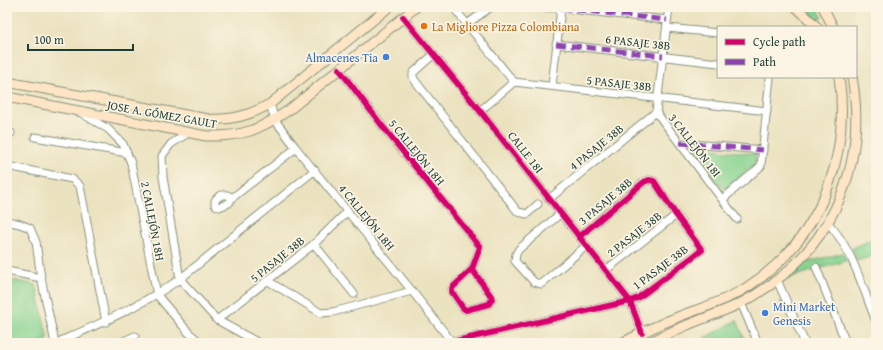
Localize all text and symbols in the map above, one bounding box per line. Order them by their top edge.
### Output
place label: La Migliore Pizza Colombiana [432,18,580,35]
marker: La Migliore Pizza Colombiana [419,21,429,31]
scale bar [28,26,133,52]
legend [717,26,857,78]
street label: 6 PASAJE 38B [605,30,672,54]
text: 100 m [34,31,64,48]
text: Cycle path [753,33,806,50]
place label: Almacenes Tia [305,49,378,66]
marker: Almacenes Tia [381,52,391,62]
text: Path [753,53,776,70]
street label: 5 PASAJE 38B [586,71,653,95]
street label: JOSE A. GÓMEZ GAULT [104,96,219,132]
street label: 3 CALLEJÓN 18I [665,110,725,181]
street label: 5 CALLEJÓN 18H [385,115,449,189]
street label: 4 PASAJE 38B [565,120,627,174]
street label: CALLE 18I [504,127,548,177]
street label: 3 PASAJE 38B [574,173,636,229]
street label: 2 CALLEJÓN 18H [137,180,169,262]
street label: 4 CALLEJÓN 18H [335,180,399,254]
street label: 2 PASAJE 38B [603,207,665,261]
street label: 5 PASAJE 38B [246,232,308,286]
street label: 1 PASAJE 38B [629,240,691,293]
place label: Mini Market Genesis [773,298,836,329]
marker: Mini Market Genesis [760,308,770,318]

